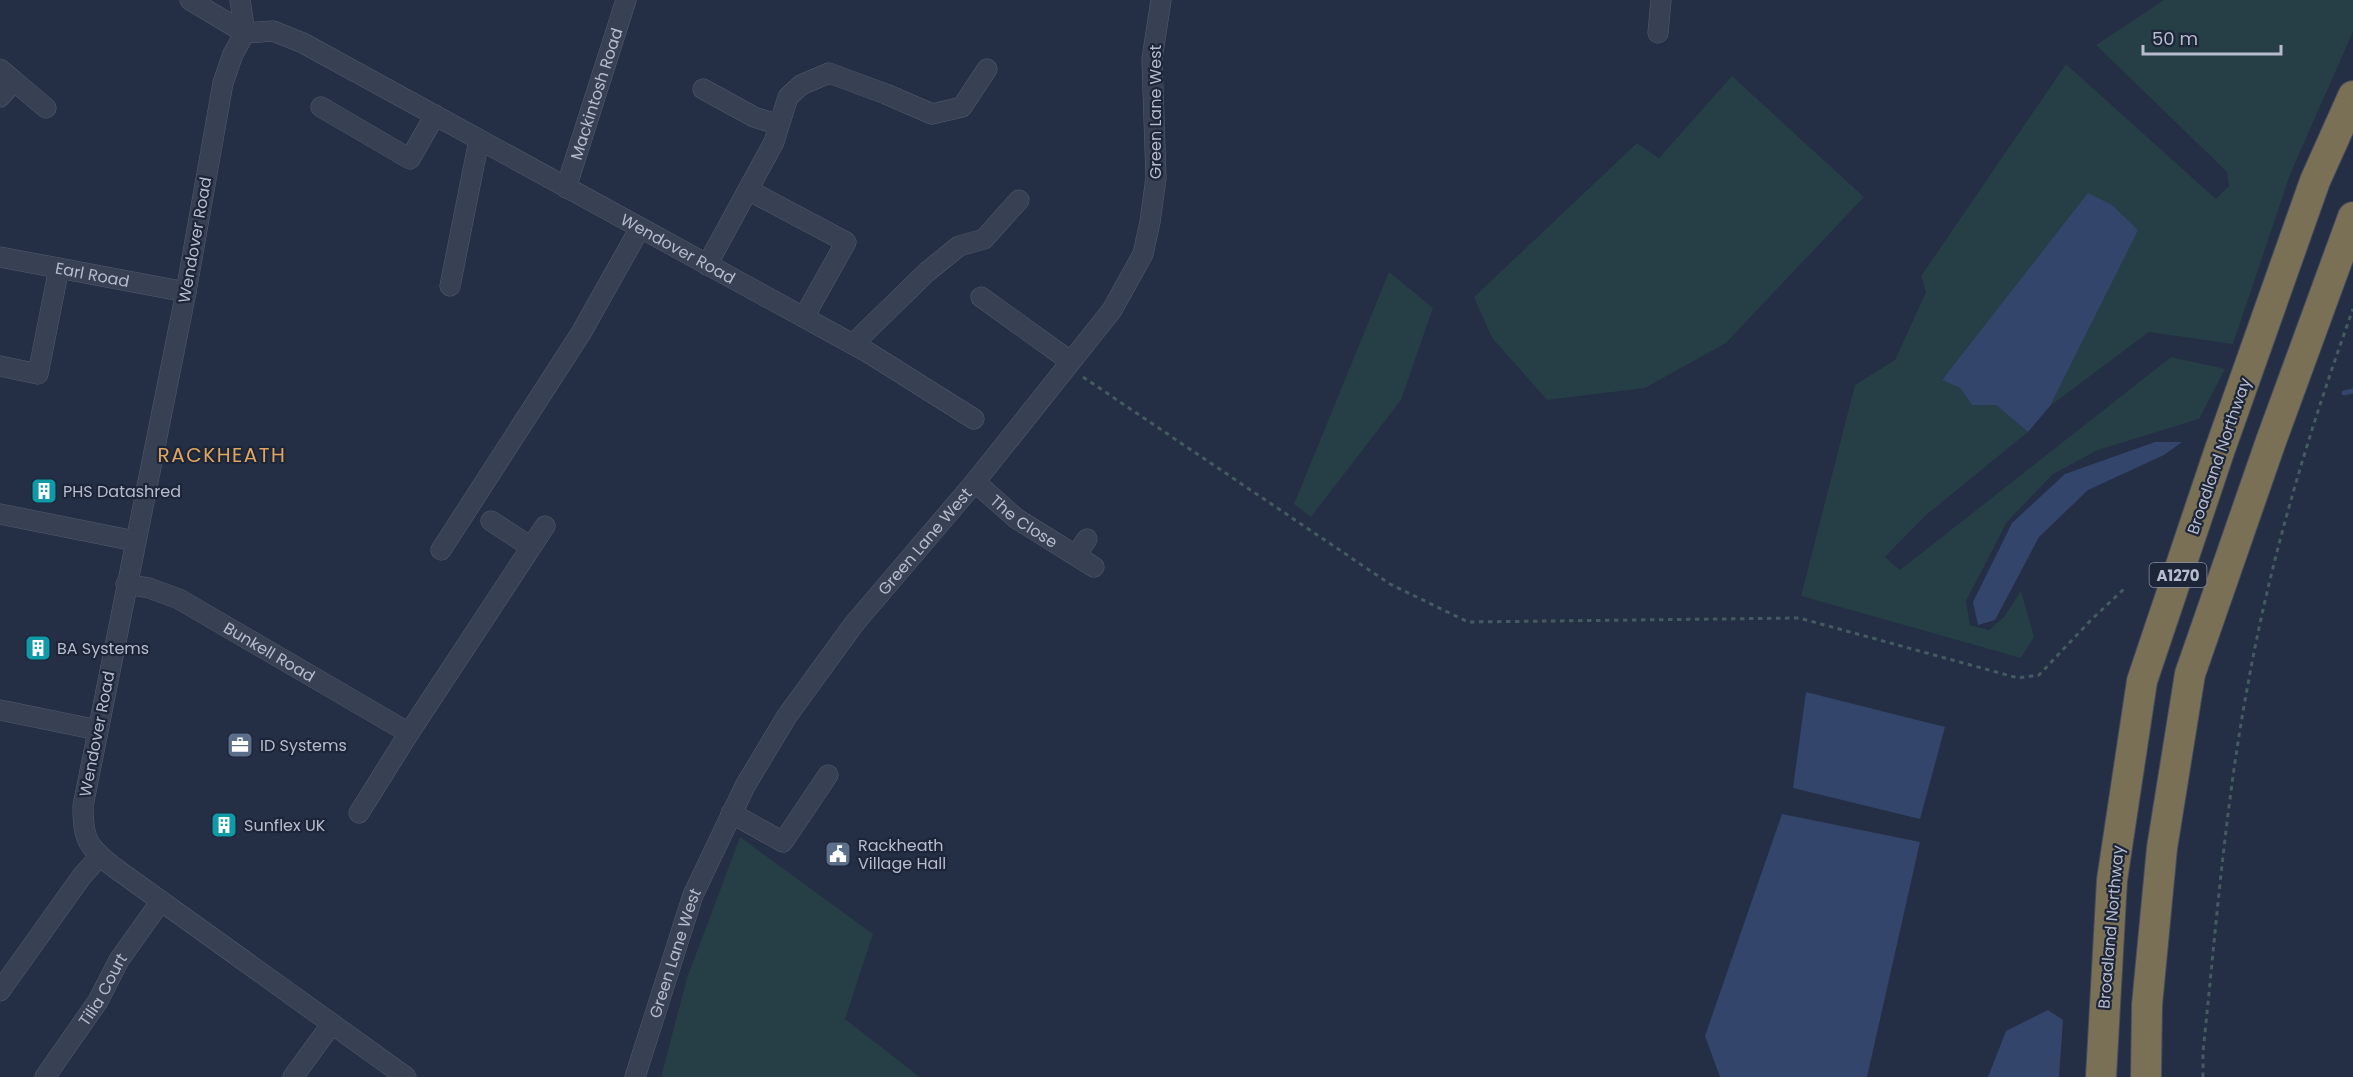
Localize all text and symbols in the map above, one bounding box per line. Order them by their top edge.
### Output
scale bar [2143,18,2281,56]
street label: Mackintosh Road [564,25,628,163]
text: 50 m [2152,26,2198,51]
street label: Green Lane West [1144,45,1167,179]
street label: Wendover Road [173,175,217,305]
street label: Wendover Road [617,208,740,289]
street label: Earl Road [53,256,131,293]
street label: Broadland Northway [2181,375,2257,537]
district label: RACKHEATH [158,441,286,469]
building icon: PHS Datashred [29,476,59,506]
place label: PHS Datashred [63,480,181,503]
street label: Green Lane West [872,482,977,600]
street label: The Close [985,489,1062,553]
road number: A1270 [2150,563,2206,587]
street label: Bunkell Road [219,616,319,687]
building icon: BA Systems [23,633,53,663]
place label: BA Systems [57,637,149,660]
street label: Wendover Road [74,669,120,799]
office icon: ID Systems [225,730,255,760]
place label: ID Systems [260,734,347,757]
building icon: Sunflex UK [209,810,239,840]
place label: Sunflex UK [244,814,326,837]
place label: Rackheath Village Hall [858,834,946,875]
public building icon: Rackheath Village Hall [823,839,853,869]
street label: Broadland Northway [2092,844,2130,1010]
street label: Green Lane West [643,884,706,1021]
street label: Tilia Court [73,948,132,1030]

